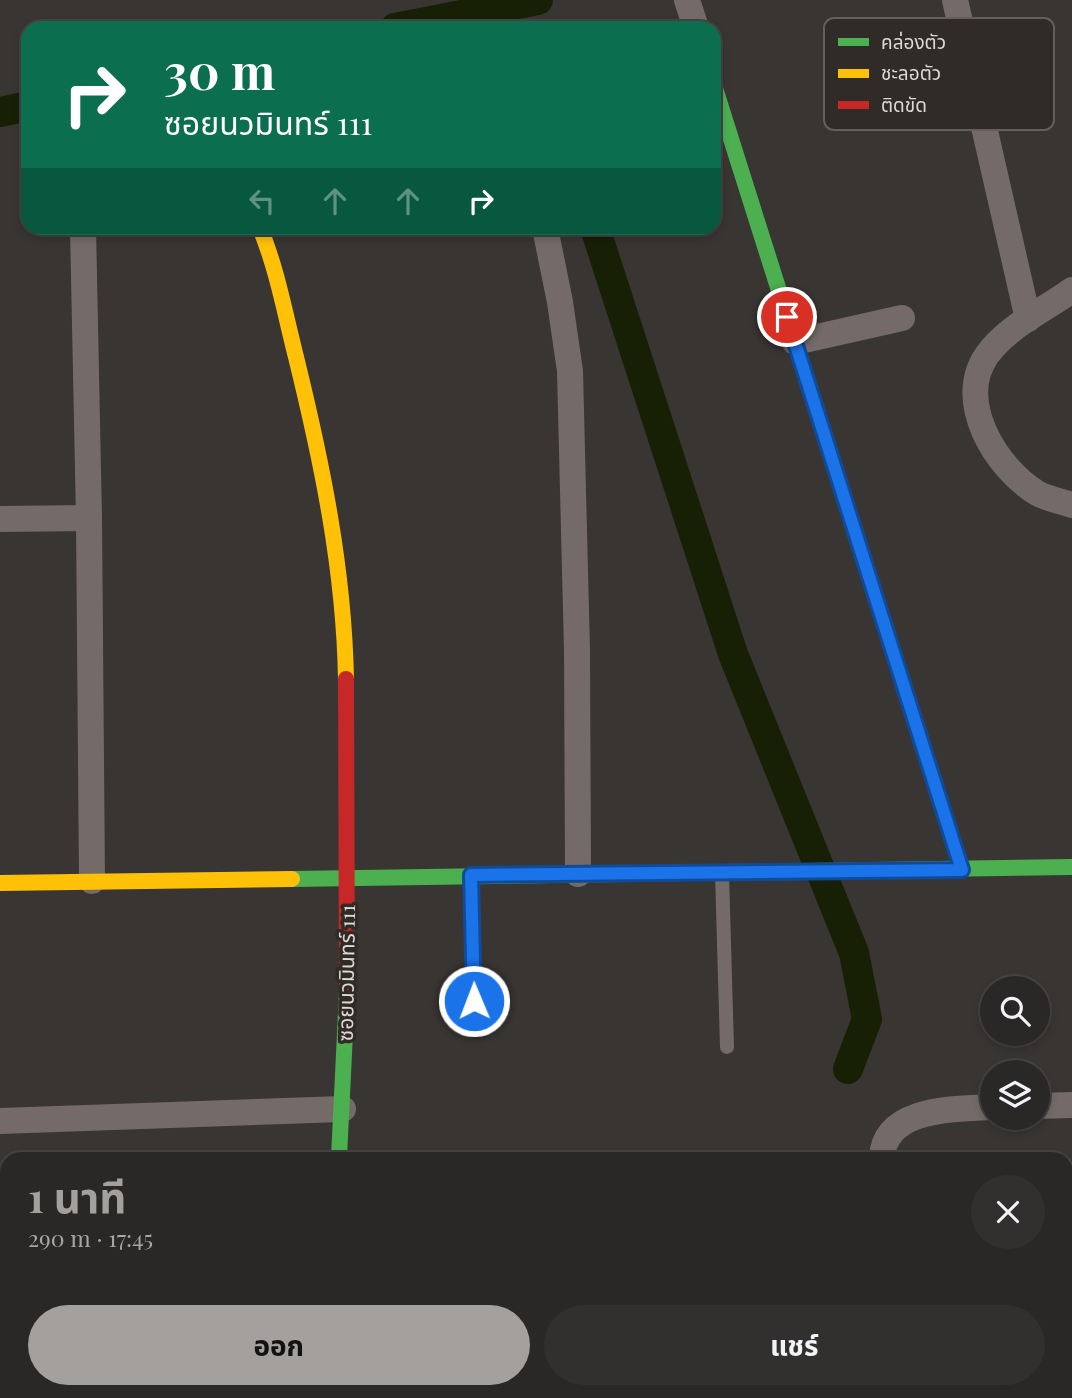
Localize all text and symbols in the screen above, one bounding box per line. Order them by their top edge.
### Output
legend [824,18,1054,130]
text: คล่องตัว [881,28,946,54]
text: 30 m [164,37,275,102]
icon: right [49,49,140,140]
text: ชะลอตัว [881,59,941,85]
text: ติดขัด [881,91,927,117]
text: ซอยนวมินทร์ 111 [164,100,372,143]
icon: left [243,182,281,220]
icon: ahead [316,182,354,220]
icon: ahead [389,182,427,220]
icon: right [462,182,500,220]
pin [757,287,817,347]
icon: arrive [768,298,806,336]
street label: ซอยนวมินทร์ 111 [330,904,360,1042]
position arrow [437,964,511,1038]
map controls [980,976,1050,1130]
button: search [980,976,1050,1046]
button: layers [980,1060,1050,1130]
text: 1 นาที [28,1168,126,1224]
button: close [971,1175,1045,1249]
text: 290 m · 17:45 [28,1222,153,1253]
button: ออก [28,1305,530,1385]
button: แชร์ [544,1305,1045,1385]

